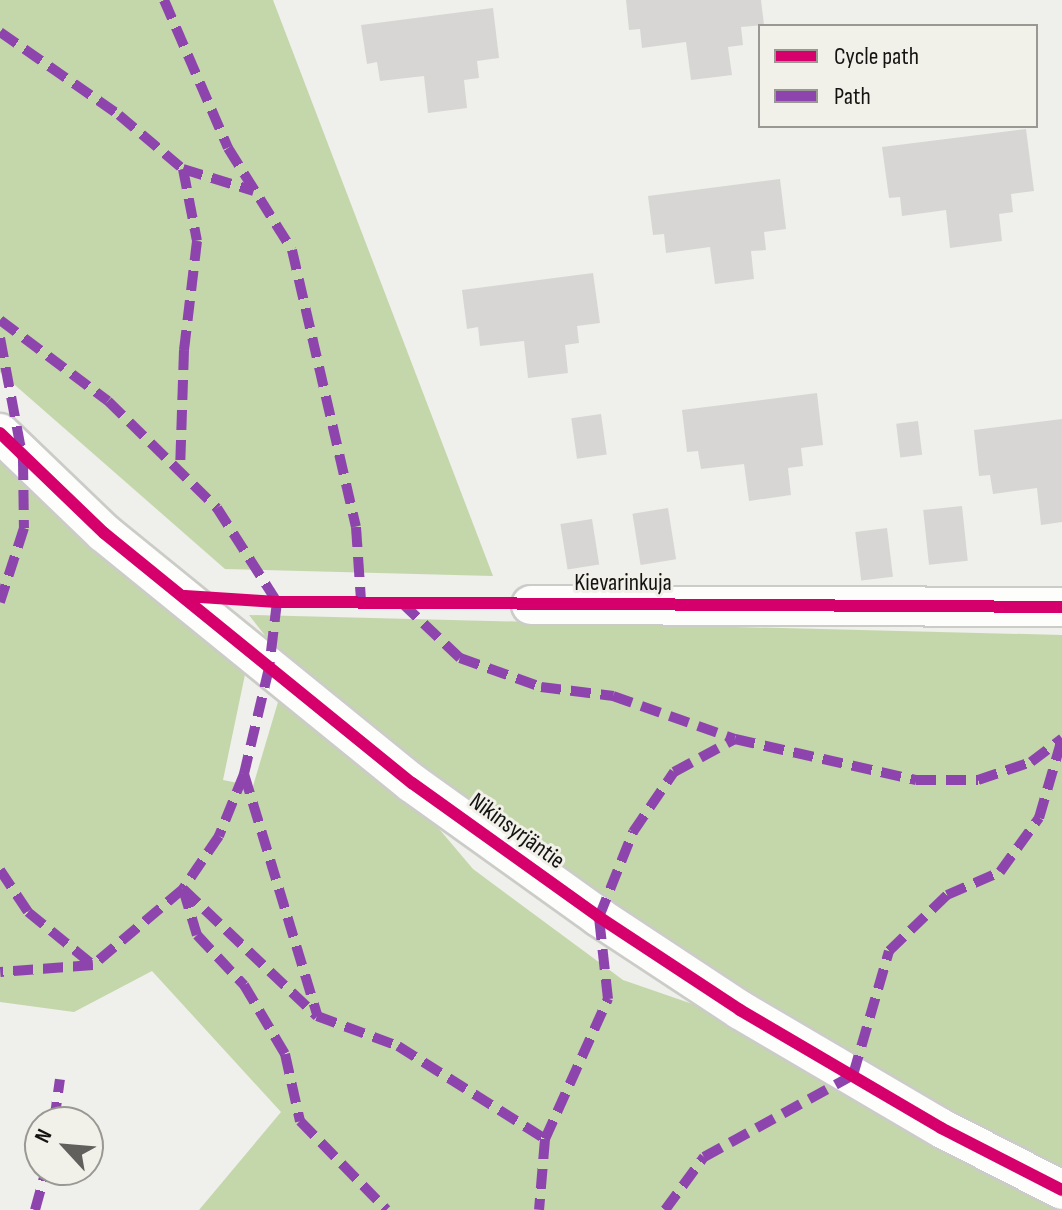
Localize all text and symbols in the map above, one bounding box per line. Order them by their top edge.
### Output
legend [758,24,1038,128]
text: Cycle path [834,42,919,71]
text: Path [834,82,871,111]
street label: Kievarinkuja [574,569,672,597]
street label: Nikinsyrjäntie [464,787,570,875]
north arrow [24,1106,104,1186]
text: N [29,1125,58,1147]

